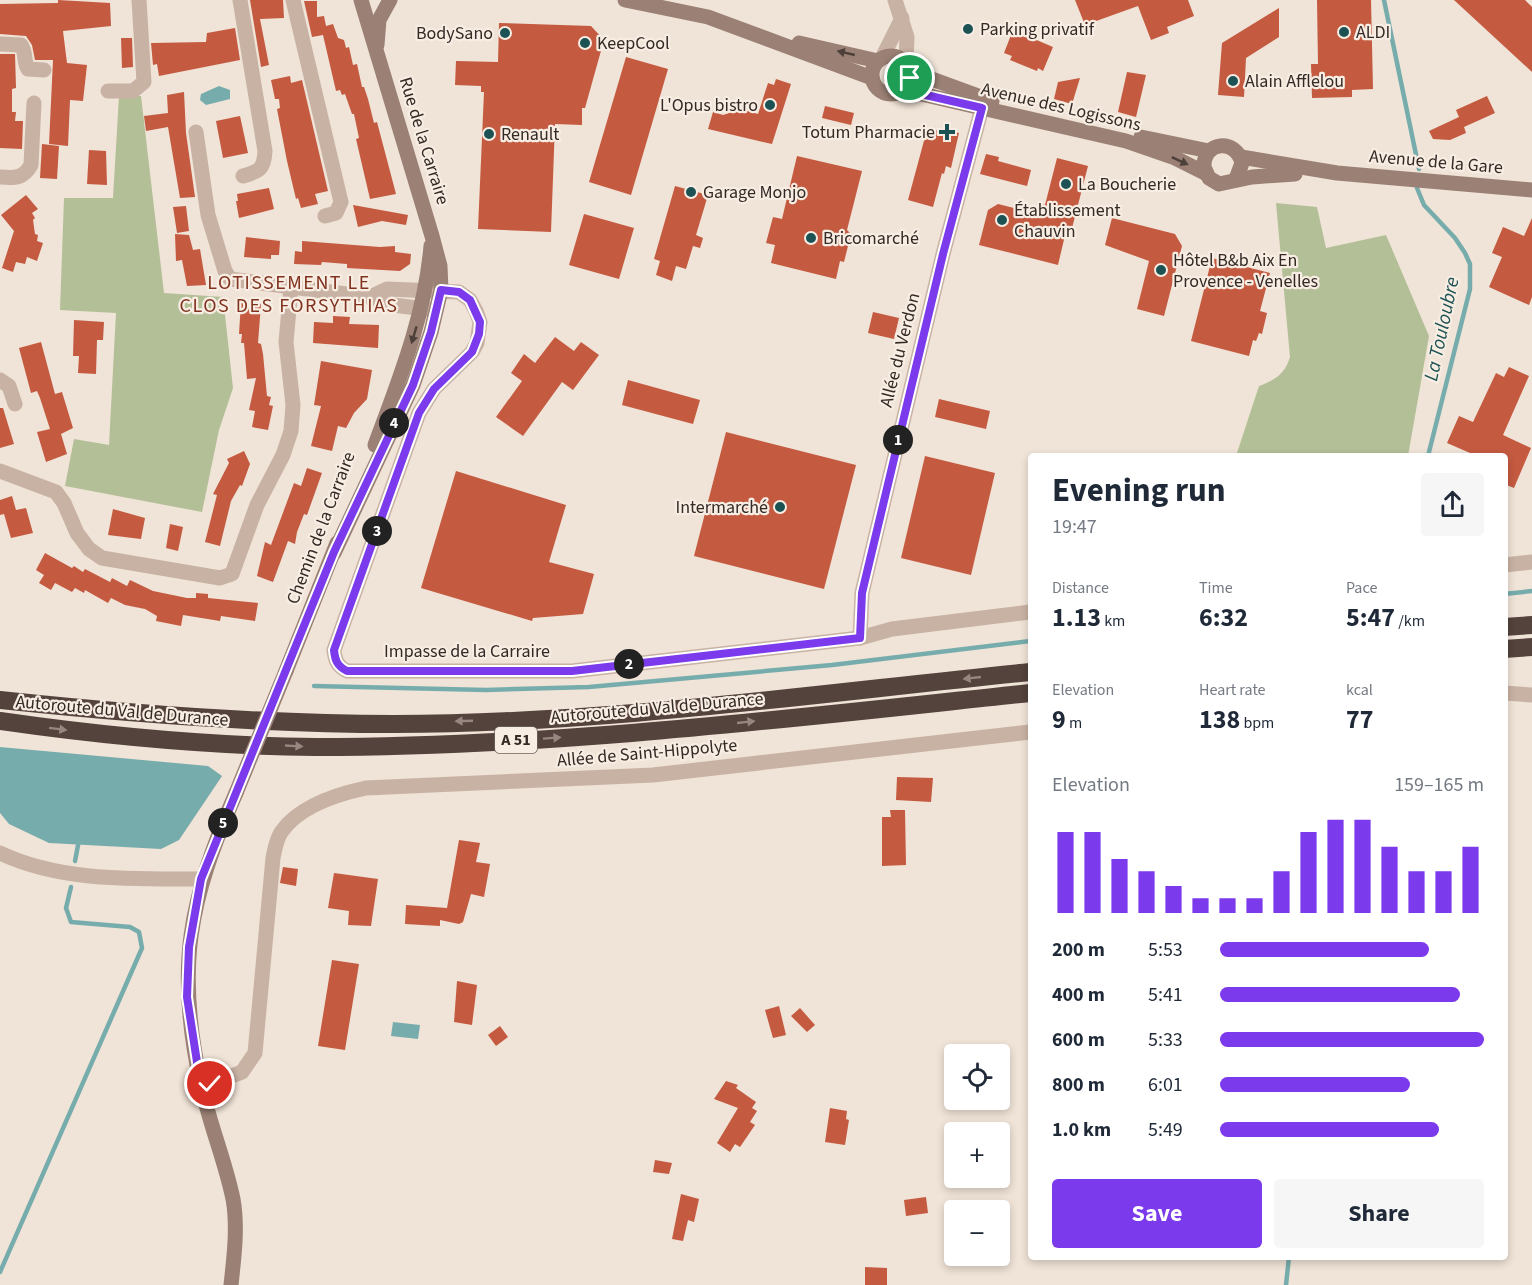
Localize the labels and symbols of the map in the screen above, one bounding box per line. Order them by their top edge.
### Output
place label: Parking privatif [980,17,1095,42]
place label: ALDI [1356,20,1390,45]
place label: BodySano [416,21,493,46]
marker: Parking privatif [961,22,975,36]
marker: ALDI [1337,25,1351,39]
marker: BodySano [498,26,512,40]
place label: KeepCool [597,31,670,56]
marker: KeepCool [578,36,592,50]
one-way arrow [836,48,855,57]
pin [884,52,935,103]
place label: Alain Afflelou [1245,69,1344,94]
street label: Rue de la Carraire [393,74,455,208]
marker: Alain Afflelou [1226,74,1240,88]
street label: Avenue des Logissons [979,76,1143,138]
place label: L'Opus bistro [660,93,758,118]
marker: L'Opus bistro [763,98,777,112]
place label: Totum Pharmacie [802,120,935,145]
place label: Renault [501,122,559,147]
marker: Totum Pharmacie [940,125,954,139]
marker: Renault [482,127,496,141]
street label: Avenue de la Gare [1368,144,1504,180]
one-way arrow [1171,156,1188,165]
place label: La Boucherie [1078,172,1176,197]
marker: La Boucherie [1059,177,1073,191]
place label: Garage Monjo [703,180,806,205]
marker: Garage Monjo [684,185,698,199]
place label: Établissement Chauvin [1014,198,1121,244]
marker: Établissement Chauvin [995,213,1009,227]
place label: Bricomarché [823,226,919,251]
marker: Bricomarché [804,231,818,245]
place label: Hôtel B&b Aix En Provence - Venelles [1173,248,1318,294]
marker: Hôtel B&b Aix En Provence - Venelles [1154,263,1168,277]
district label: LOTISSEMENT LE CLOS DES FORSYTHIAS [180,269,398,320]
water label: La Touloubre [1417,274,1467,384]
street label: Allée du Verdon [874,290,926,410]
one-way arrow [409,326,418,344]
pin: 4 [379,408,409,438]
pin: 1 [883,425,913,455]
street label: Chemin de la Carraire [280,448,362,608]
place label: Intermarché [675,495,768,520]
marker: Intermarché [773,500,787,514]
pin: 3 [362,516,392,546]
street label: Impasse de la Carraire [384,639,550,664]
pin: 2 [614,649,644,679]
one-way arrow [963,673,982,683]
street label: Autoroute du Val de Durance [550,686,764,730]
street label: Autoroute du Val de Durance [15,689,229,733]
one-way arrow [455,717,474,726]
one-way arrow [737,717,756,727]
one-way arrow [49,724,68,734]
road number: A 51 [495,727,537,753]
one-way arrow [543,733,562,743]
street label: Allée de Saint-Hippolyte [556,733,738,773]
one-way arrow [285,741,304,750]
pin: 5 [208,808,238,838]
pin [184,1058,235,1109]

